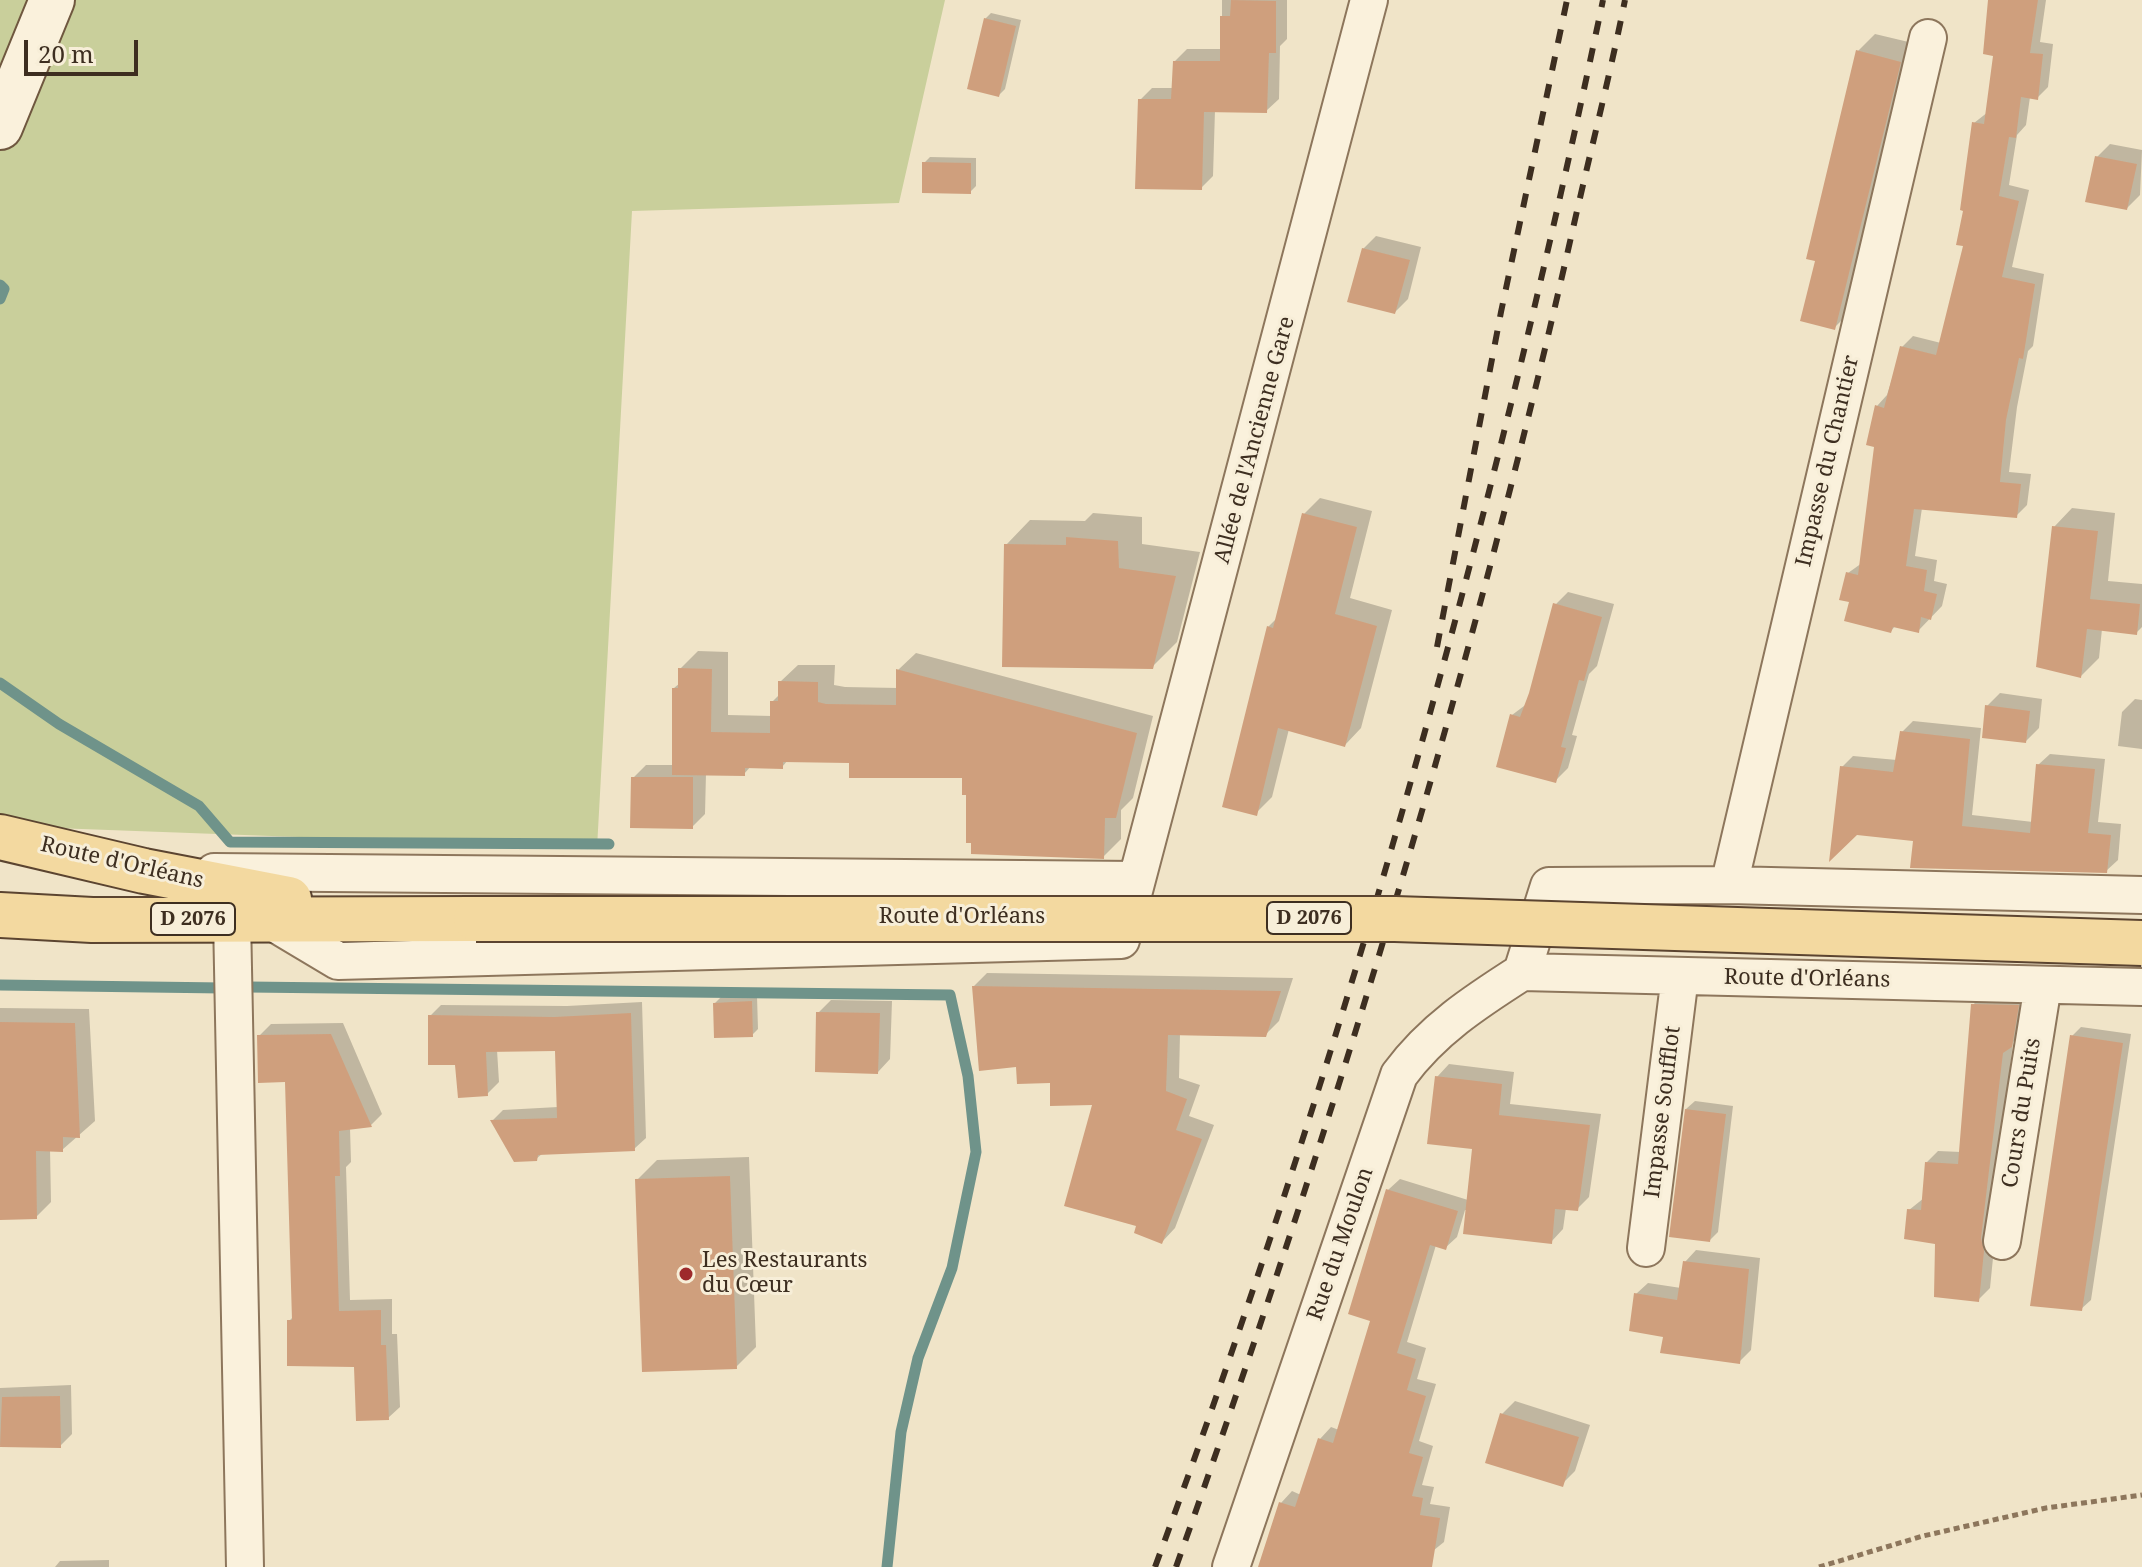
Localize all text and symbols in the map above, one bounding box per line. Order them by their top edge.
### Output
scale bar [28,24,142,74]
text: 20 m [38,37,94,70]
street label: Allée de l'Ancienne Gare [1209,314,1301,566]
street label: Impasse du Chantier [1791,353,1865,569]
street label: Route d'Orléans [38,831,206,895]
road number: D 2076 [1267,902,1351,934]
road number: D 2076 [151,903,235,935]
street label: Route d'Orléans [879,904,1045,930]
street label: Route d'Orléans [1724,964,1890,994]
street label: Impasse Soufflot [1639,1024,1687,1200]
street label: Cours du Puits [1997,1036,2047,1190]
street label: Rue du Moulon [1302,1164,1380,1324]
place label: Les Restaurants du Cœur [702,1248,868,1300]
marker: Les Restaurants du Cœur [677,1265,695,1283]

